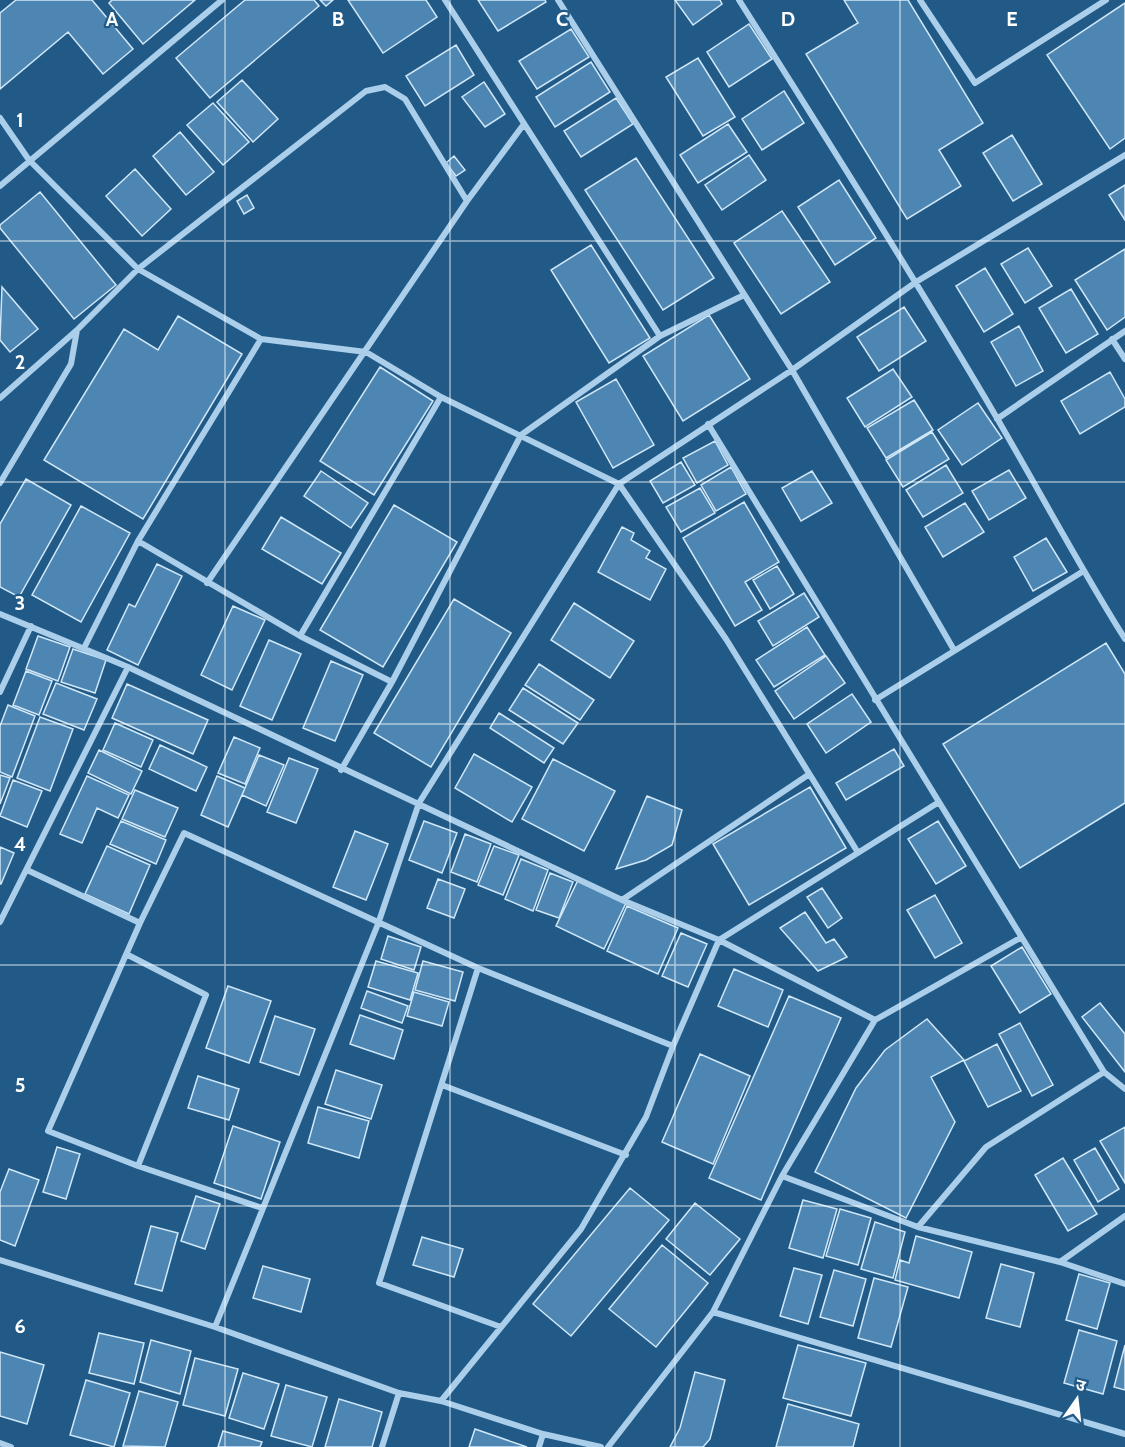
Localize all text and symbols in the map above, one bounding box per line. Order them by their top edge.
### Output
text: A [106,7,119,31]
text: B [332,7,344,31]
text: C [556,7,568,31]
text: D [781,7,795,31]
text: E [1006,7,1018,31]
text: 1 [16,108,24,132]
text: 2 [15,350,25,374]
text: 3 [15,591,25,615]
text: 4 [14,832,26,856]
text: 5 [15,1073,25,1097]
text: 6 [14,1314,26,1338]
north arrow [1047,1369,1107,1429]
text: उ [1074,1375,1088,1395]

